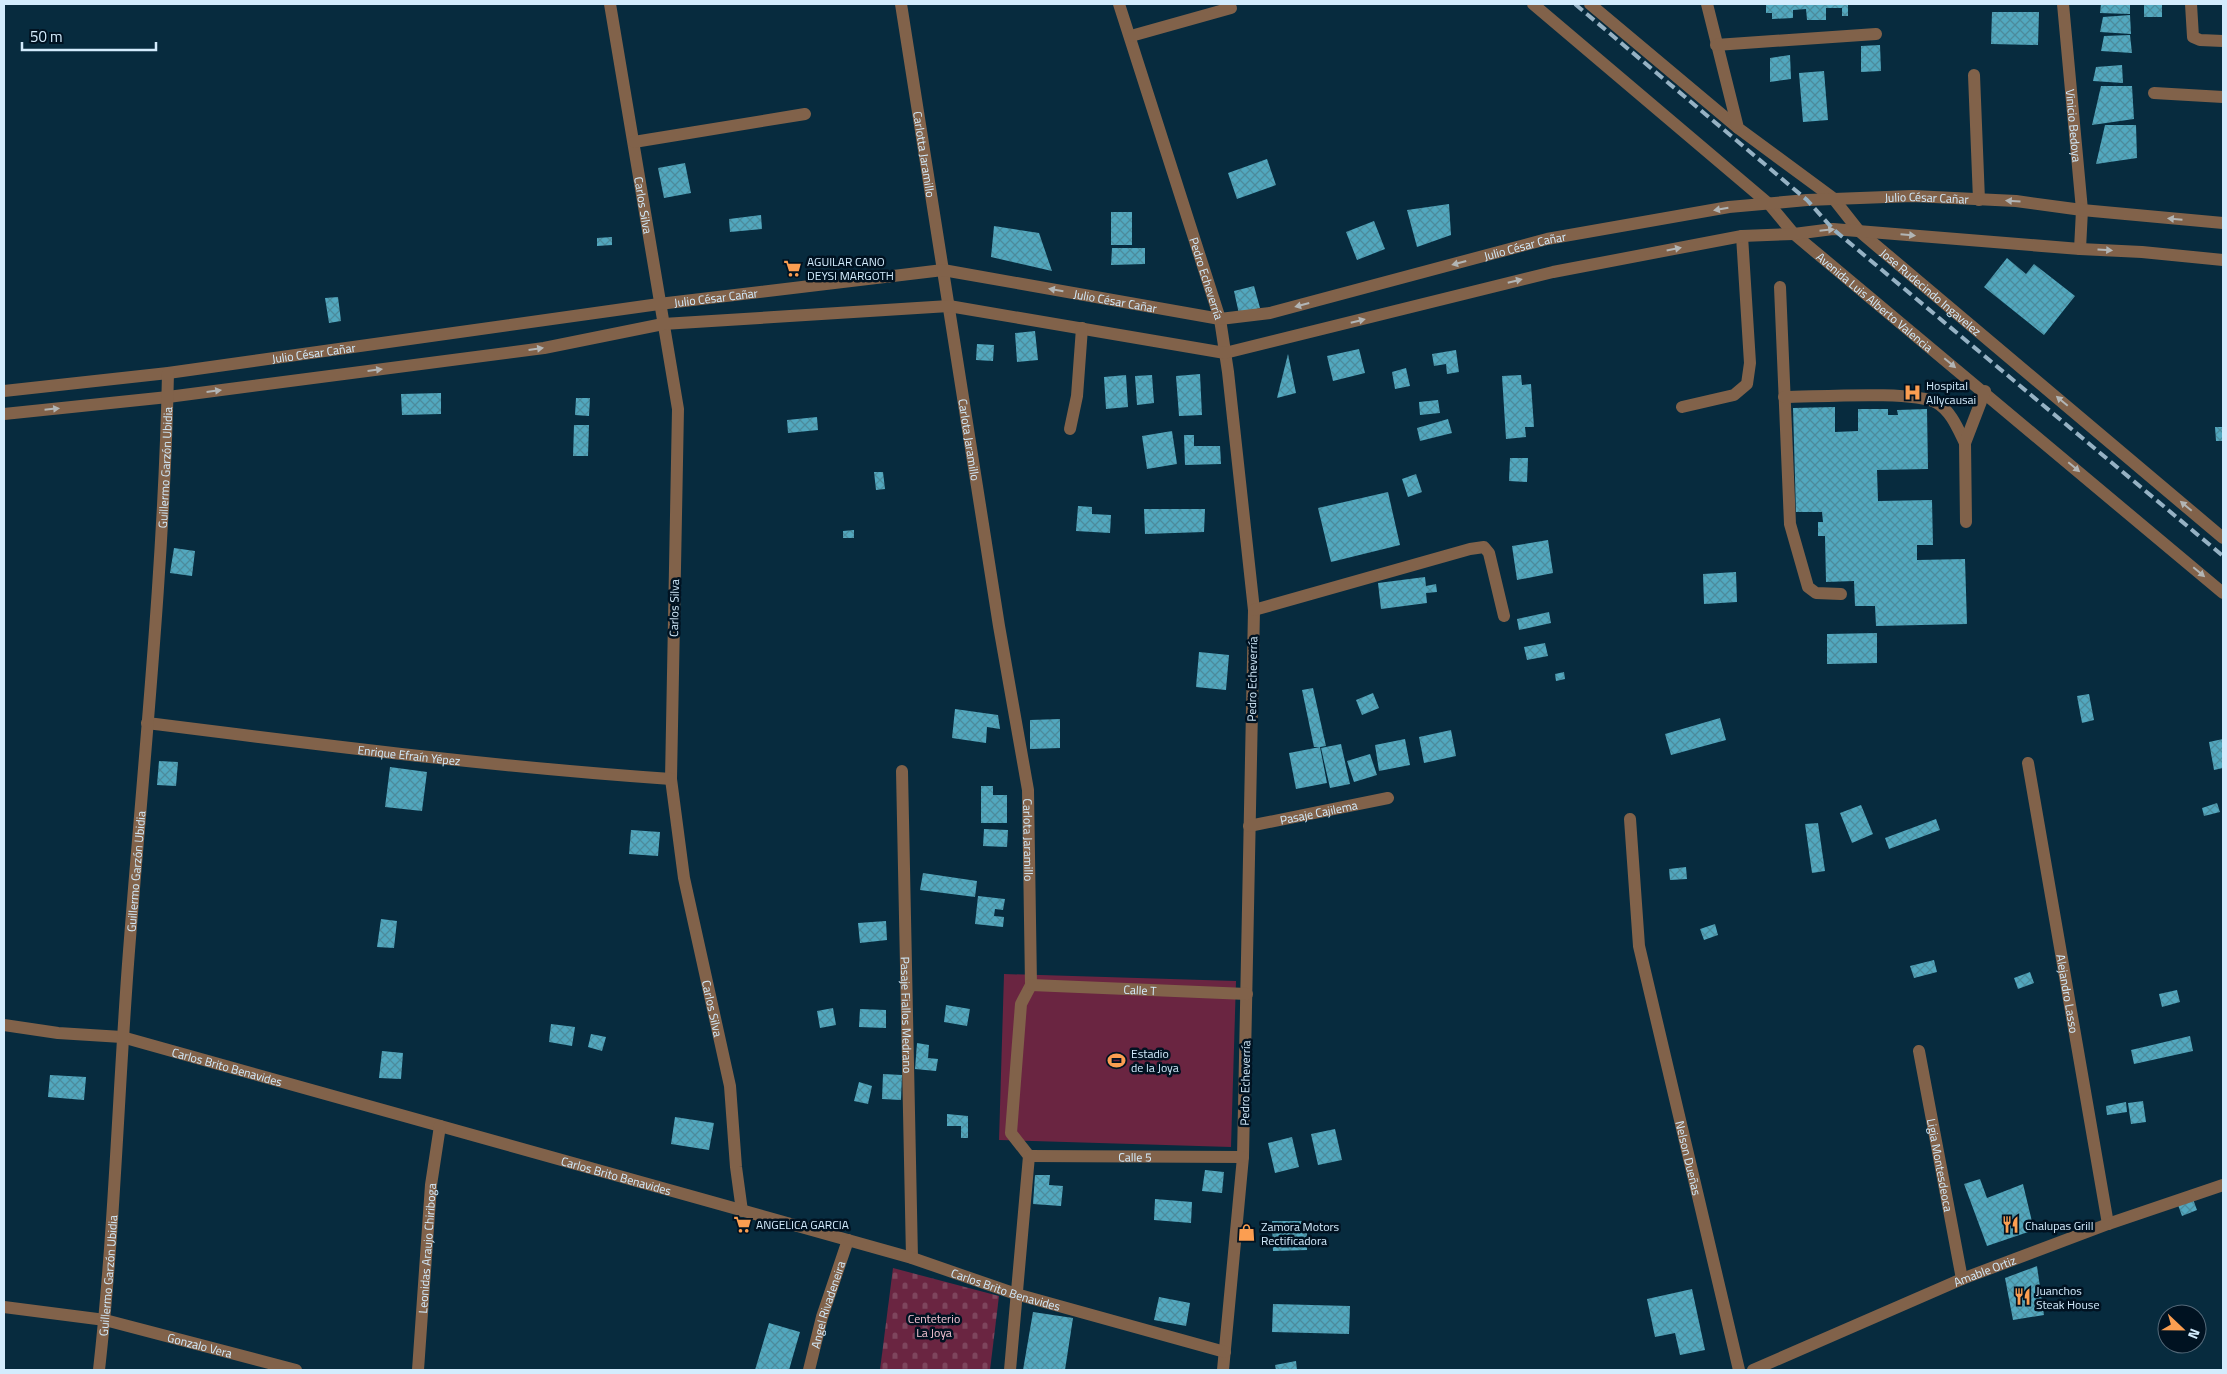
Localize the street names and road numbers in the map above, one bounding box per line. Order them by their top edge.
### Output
street label: Vinicio Bedoya [2061,88,2087,163]
street label: Carlotta Jaramillo [908,110,941,199]
street label: Carlos Silva [630,175,658,235]
street label: Julio César Cañar [1884,186,1969,208]
street label: Julio César Cañar [1481,226,1567,265]
street label: Pedro Echeverría [1185,235,1229,322]
street label: Jose Rudecindo Ingavelez [1876,243,1986,340]
street label: Avenida Luis Alberto Valencia [1812,247,1938,356]
street label: Julio César Cañar [673,283,759,312]
street label: Julio César Cañar [1072,284,1159,317]
street label: Julio César Cañar [271,337,357,368]
street label: Carlota Jaramillo [954,397,985,482]
street label: Guillermo Garzón Ubidia [152,407,177,529]
street label: Carlos Silva [664,579,684,637]
street label: Pedro Echeverría [1242,636,1262,722]
street label: Enrique Efraín Yépez [357,739,461,770]
street label: Pasaje Cajilema [1278,795,1359,829]
street label: Carlota Jaramillo [1019,798,1039,881]
street label: Guillermo Garzón Ubidia [121,810,150,933]
street label: Alejandro Lasso [2052,953,2084,1034]
street label: Pasaje Fiallos Medrano [896,956,918,1073]
street label: Carlos Silva [697,978,728,1038]
street label: Calle T [1123,979,1158,1000]
street label: Pedro Echeverría [1235,1040,1255,1126]
street label: Carlos Brito Benavides [170,1042,285,1091]
street label: Ligia Montesdeoca [1922,1117,1959,1213]
street label: Nelson Dueñas [1671,1119,1707,1198]
street label: Calle 5 [1118,1147,1152,1166]
street label: Carlos Brito Benavides [559,1151,674,1200]
street label: Leonidas Araujo Chiriboga [413,1183,441,1314]
street label: Guillermo Garzón Ubidia [93,1214,122,1337]
street label: Amable Ortiz [1950,1250,2018,1291]
street label: Angel Rivadeneira [805,1258,850,1350]
street label: Carlos Brito Benavides [949,1263,1063,1316]
street label: Gonzalo Vera [165,1327,234,1362]

